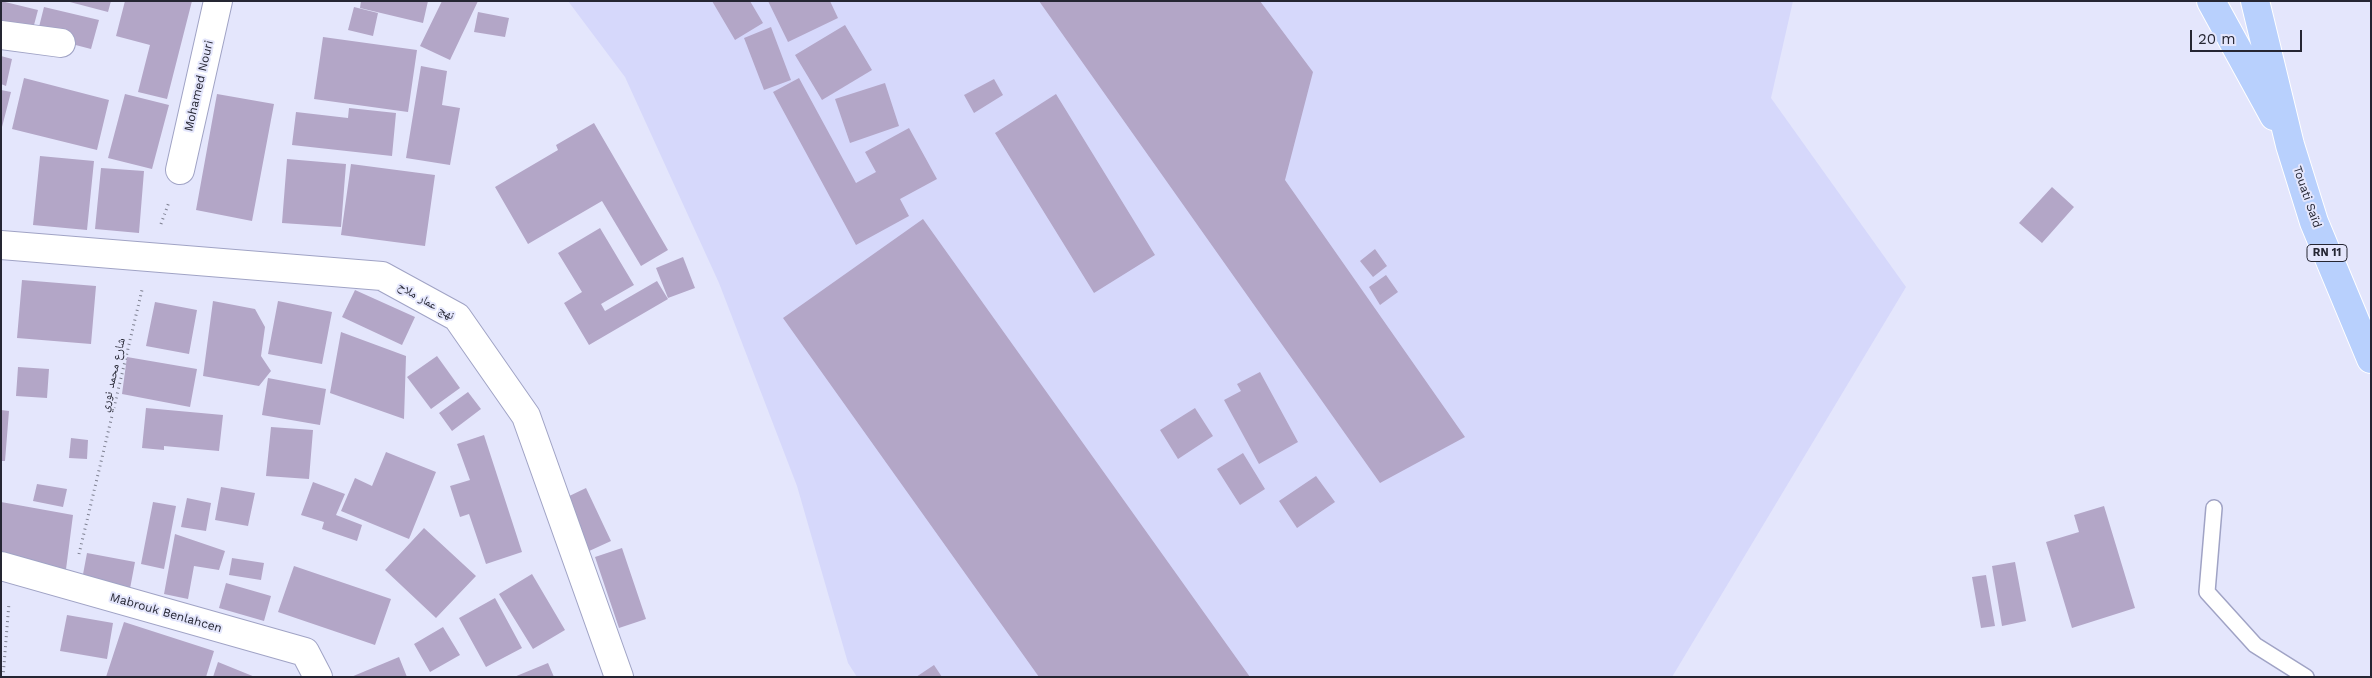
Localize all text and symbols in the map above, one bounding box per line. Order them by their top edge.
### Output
scale bar [2192,20,2304,52]
text: 20 m [2198,30,2236,48]
street label: Mohamed Nouri [182,39,216,133]
street label: Touati Saïd [2290,164,2324,230]
road number: RN 11 [2307,244,2347,262]
street label: نهج عمار ملاح [395,279,457,323]
street label: شارع محمد نوري [97,336,129,414]
street label: Mabrouk Benlahcen [108,590,224,636]

